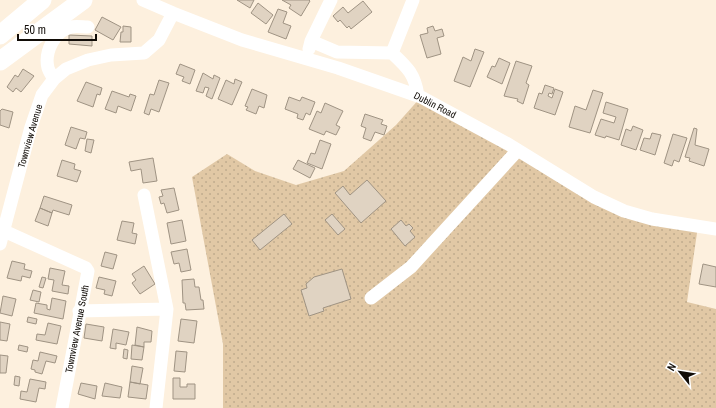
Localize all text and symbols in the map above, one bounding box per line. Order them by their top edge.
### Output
scale bar [18,16,96,42]
text: 50 m [24,22,46,38]
street label: Dublin Road [412,89,458,121]
street label: Townview Avenue [15,102,45,169]
street label: Townview Avenue South [62,284,92,374]
north arrow [660,352,700,392]
text: N [664,361,679,373]

